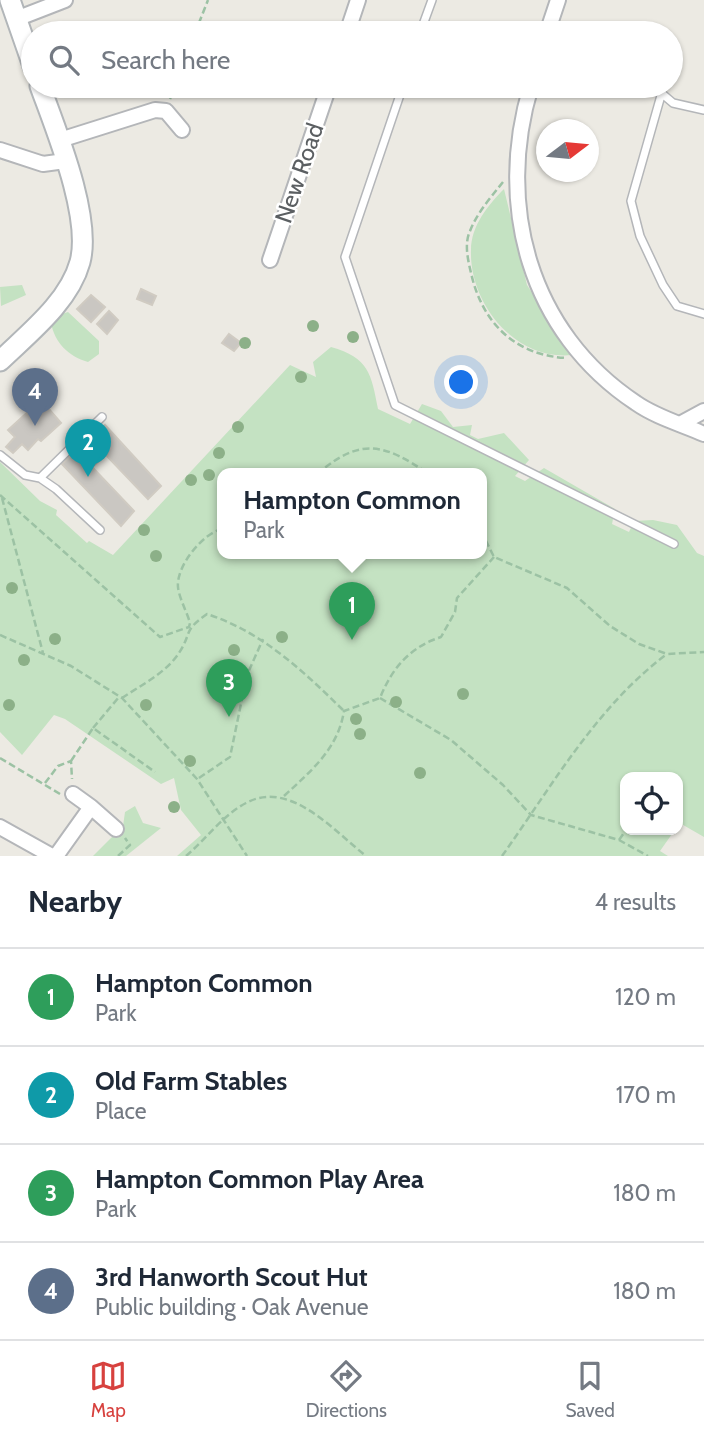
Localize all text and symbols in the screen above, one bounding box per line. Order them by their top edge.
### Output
search box [21,21,683,98]
icon: search [45,41,83,79]
text: Search here [101,44,230,76]
street label: New Road [268,119,330,227]
north arrow [536,119,599,182]
your location [444,365,478,399]
pin: 4 [12,368,58,426]
pin: 2 [65,419,111,477]
popup [217,468,487,559]
text: Hampton Common [243,484,461,516]
text: Park [243,516,285,544]
pin: 1 [329,582,375,640]
pin: 3 [206,659,252,717]
map controls [620,772,683,835]
button: locate [620,772,683,835]
text: Nearby [28,883,122,920]
text: 4 results [595,888,676,916]
text: Hampton Common [95,967,313,999]
text: 1 [47,983,55,1011]
text: 120 m [615,983,676,1011]
text: Park [95,999,136,1027]
text: Old Farm Stables [95,1065,287,1097]
text: 2 [45,1081,57,1109]
text: 170 m [616,1081,676,1109]
text: Place [95,1097,147,1125]
text: Hampton Common Play Area [95,1163,424,1195]
text: 3 [45,1179,57,1207]
text: 180 m [613,1179,676,1207]
text: Park [95,1195,136,1223]
text: 3rd Hanworth Scout Hut [95,1261,368,1293]
text: 4 [44,1277,58,1305]
text: 180 m [613,1277,676,1305]
text: Public building · Oak Avenue [95,1293,369,1321]
tab: Map [89,1357,127,1422]
tab: Directions [306,1357,387,1422]
tab: Saved [565,1357,615,1422]

